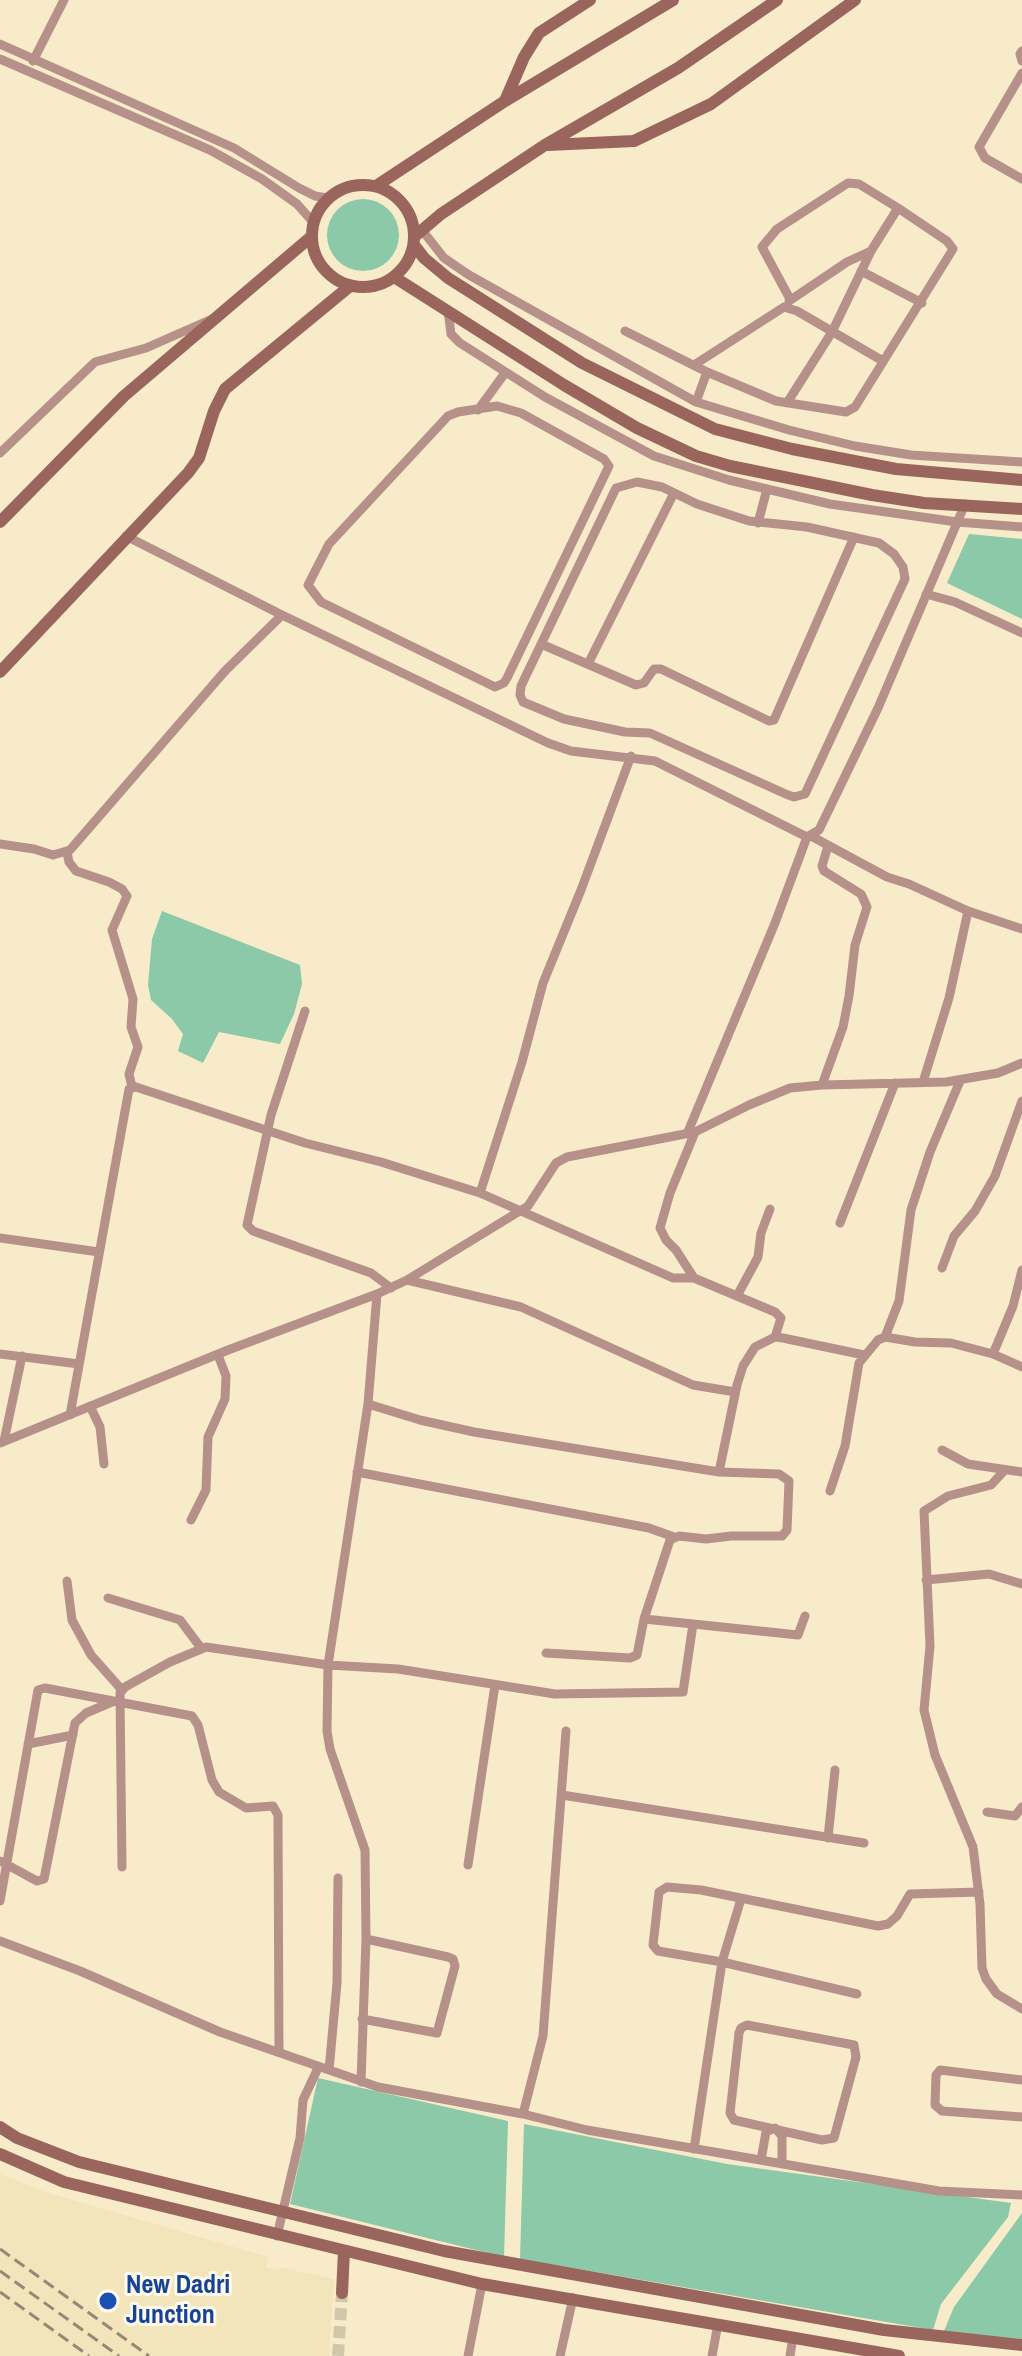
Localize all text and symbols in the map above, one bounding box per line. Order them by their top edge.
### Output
place label: New Dadri Junction [126,2270,230,2332]
marker: New Dadri Junction [97,2290,119,2312]

